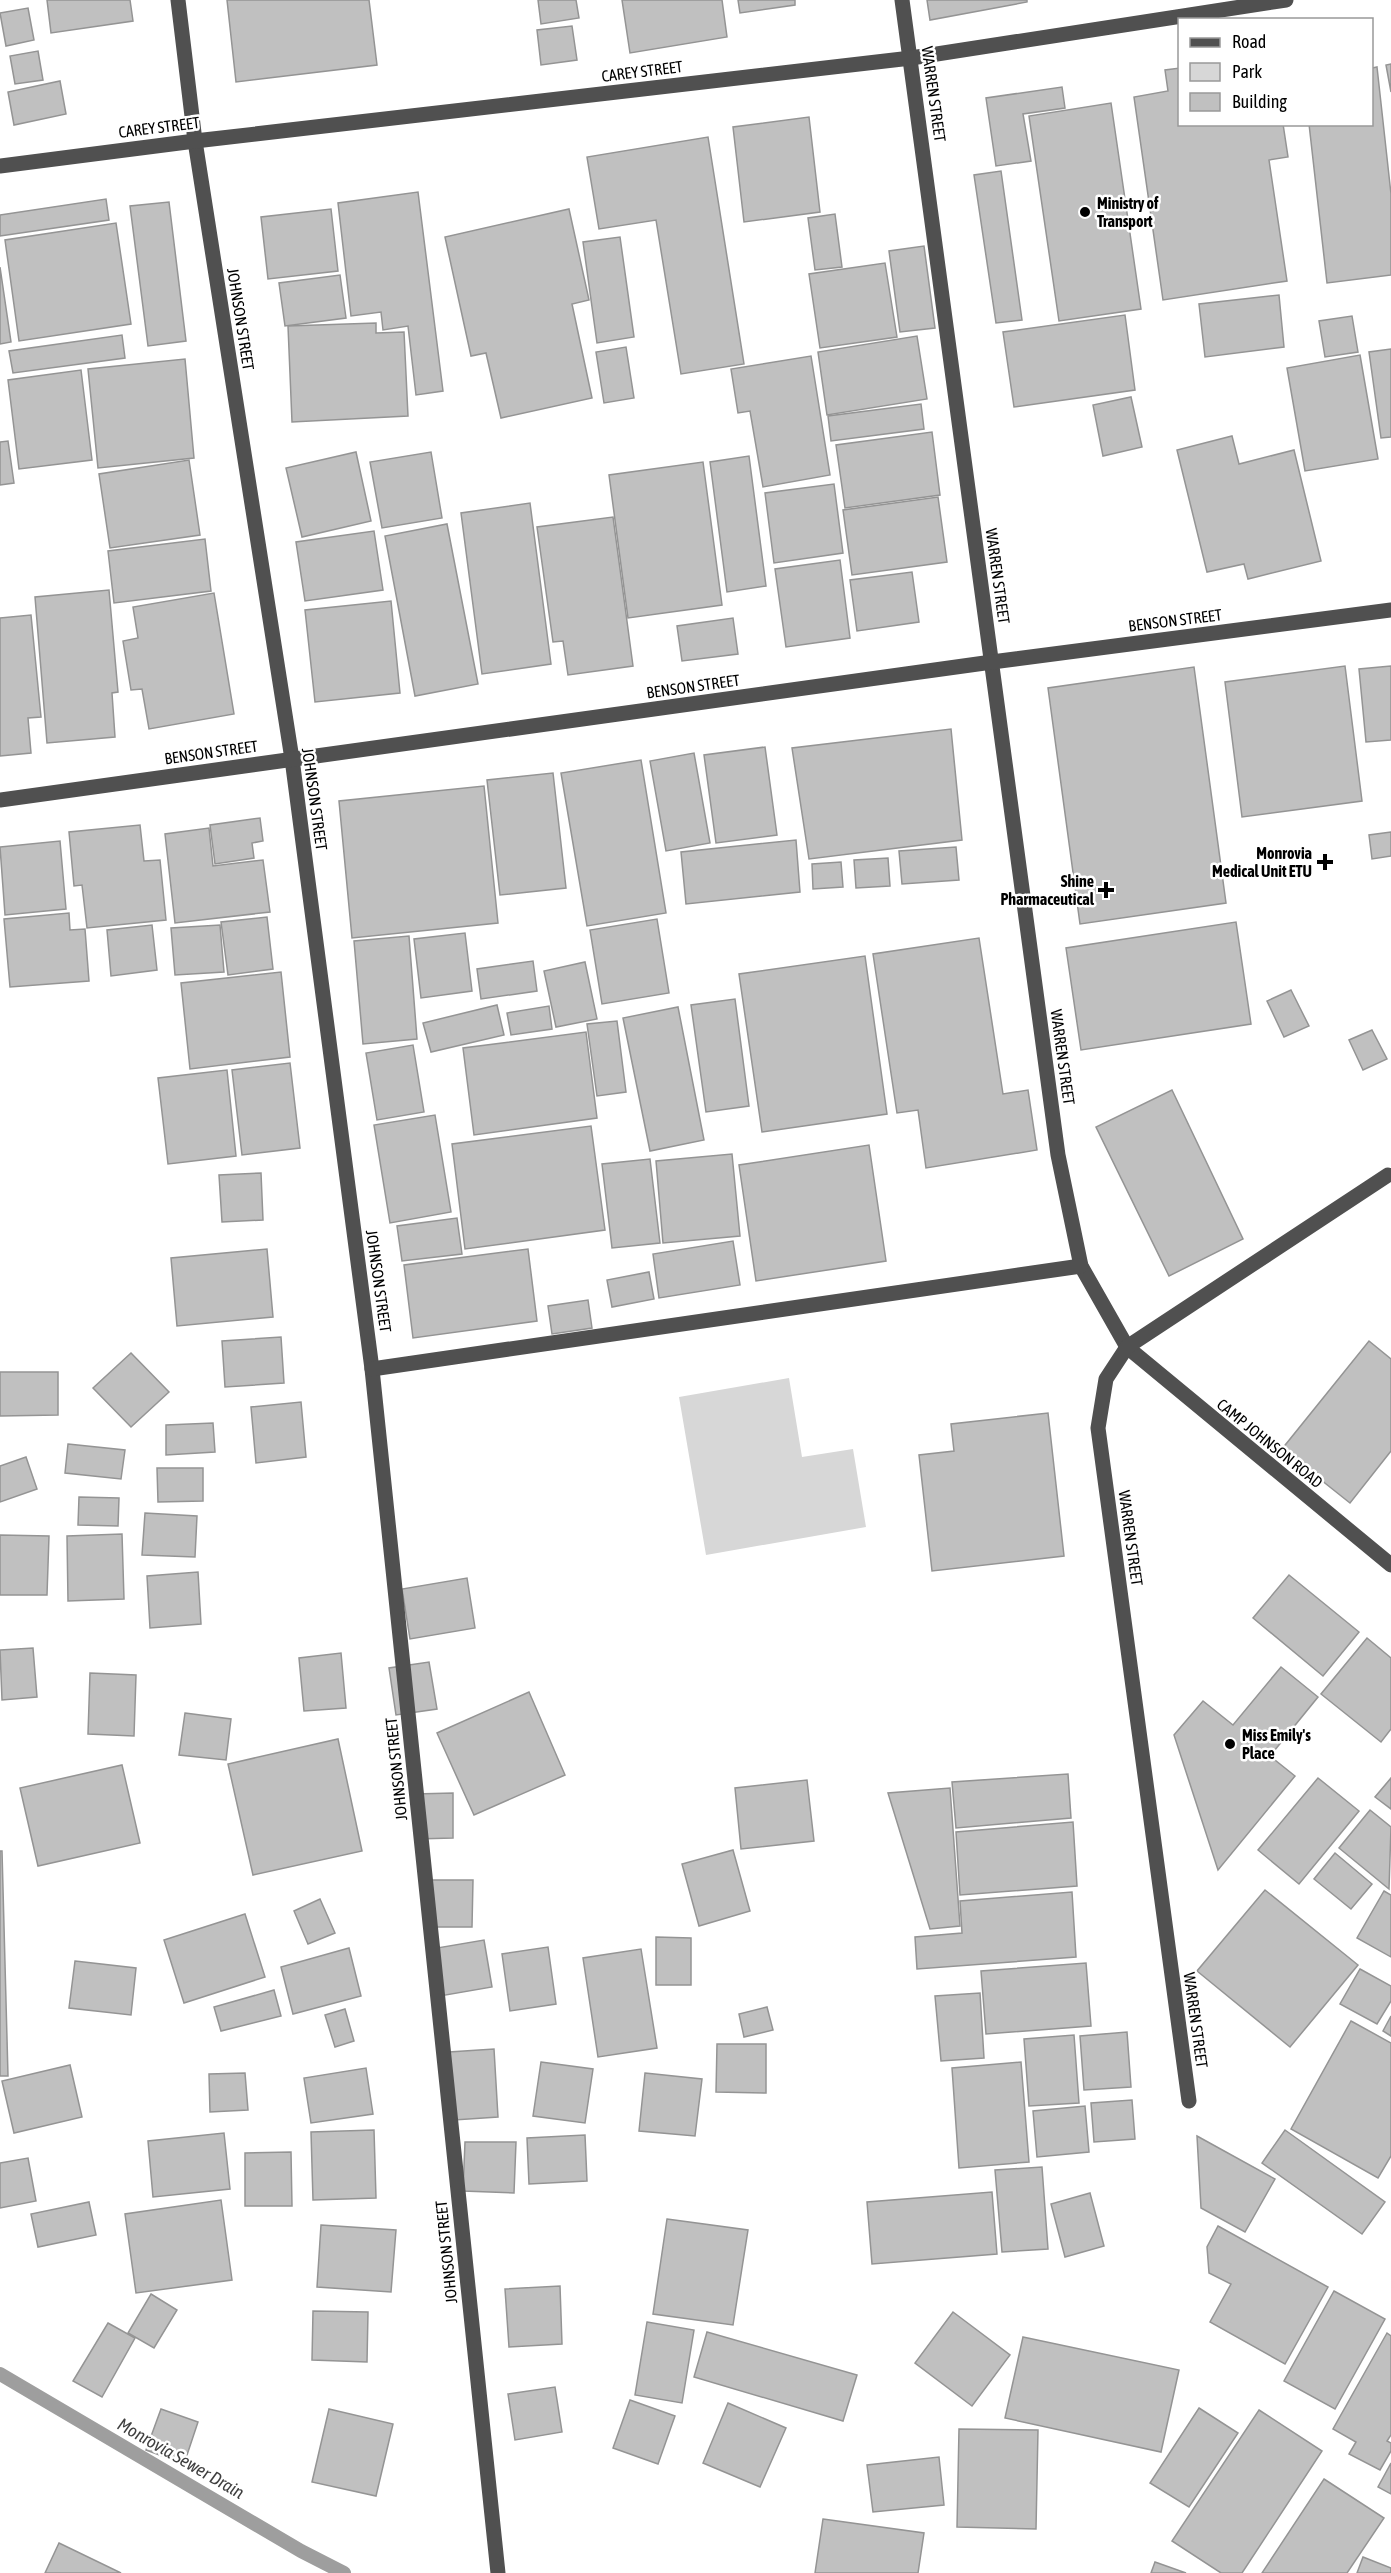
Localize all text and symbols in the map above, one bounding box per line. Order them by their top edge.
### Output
legend [1178,18,1373,126]
text: Road [1232,31,1266,52]
street label: WARREN STREET [918,45,950,143]
street label: CAREY STREET [600,57,684,85]
text: Park [1232,61,1262,82]
text: Building [1232,91,1287,112]
street label: CAREY STREET [117,113,201,141]
place label: Ministry of Transport [1097,194,1159,230]
marker: Ministry of Transport [1078,205,1092,219]
street label: JOHNSON STREET [224,267,258,371]
street label: WARREN STREET [982,527,1014,625]
street label: BENSON STREET [1127,605,1223,635]
street label: BENSON STREET [645,671,741,701]
street label: BENSON STREET [163,737,259,767]
street label: JOHNSON STREET [299,747,331,851]
place label: Monrovia Medical Unit ETU [1212,844,1312,880]
marker: Monrovia Medical Unit ETU [1316,853,1334,871]
place label: Shine Pharmaceutical [1000,872,1095,908]
marker: Shine Pharmaceutical [1099,883,1113,897]
street label: WARREN STREET [1047,1008,1079,1106]
street label: JOHNSON STREET [363,1229,395,1333]
street label: CAMP JOHNSON ROAD [1214,1395,1326,1491]
street label: WARREN STREET [1115,1489,1147,1587]
street label: JOHNSON STREET [382,1717,410,1821]
place label: Miss Emily's Place [1242,1726,1311,1762]
marker: Miss Emily's Place [1223,1737,1237,1751]
street label: WARREN STREET [1180,1971,1212,2069]
street label: JOHNSON STREET [432,2200,460,2304]
water label: Monrovia Sewer Drain [114,2413,248,2503]

